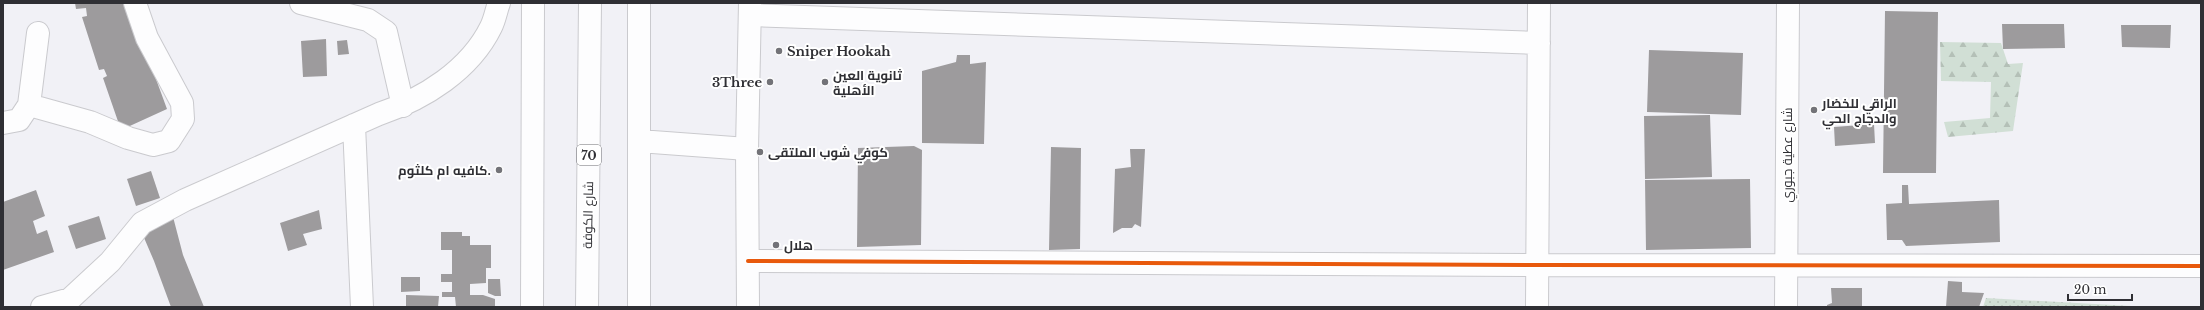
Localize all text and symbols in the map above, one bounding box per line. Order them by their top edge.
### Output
place label: Sniper Hookah [787,43,891,60]
marker: Sniper Hookah [774,46,784,56]
place label: ثانوية العين الأهلية [833,67,902,99]
place label: 3Three [712,74,762,91]
marker: 3Three [765,77,775,87]
marker: ثانوية العين الأهلية [820,77,830,87]
place label: الراقي للخضار والدجاج الحي [1821,95,1897,130]
marker: الراقي للخضار والدجاج الحي [1809,105,1819,115]
street label: شارع عطية جبوري [1779,107,1798,203]
place label: كوفي شوب الملتقى [768,144,888,164]
road number: 70 [577,145,601,165]
marker: كوفي شوب الملتقى [755,147,765,157]
place label: كافيه ام كلثوم. [398,162,491,180]
marker: كافيه ام كلثوم. [494,165,504,175]
street label: شارع الكوفة [579,181,597,249]
place label: هلال [784,237,813,254]
marker: هلال [771,240,781,250]
scale bar [2068,276,2132,302]
text: 20 m [2074,282,2106,297]

